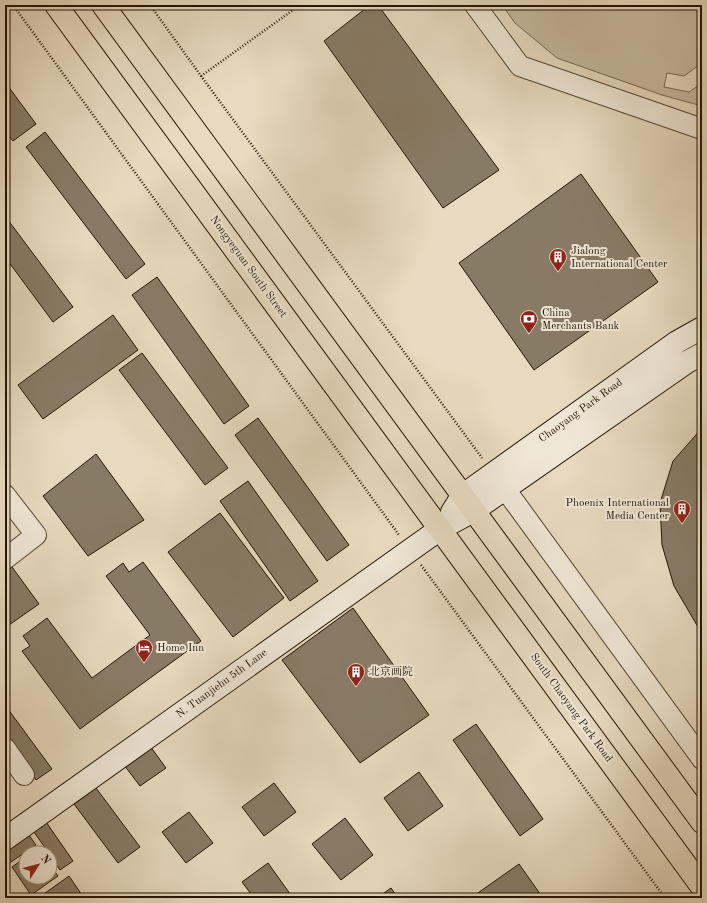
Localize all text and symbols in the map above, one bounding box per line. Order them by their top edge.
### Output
street label: Nongyeguan South Street [208,214,289,320]
place label: Jialong International Center [571,246,668,270]
building icon: Jialong International Center [548,247,568,272]
place label: China Merchants Bank [542,308,620,332]
bank icon: China Merchants Bank [519,309,539,334]
street label: Chaoyang Park Road [537,377,625,445]
place label: Phoenix International Media Center [566,498,669,522]
building icon: Phoenix International Media Center [672,499,692,524]
hotel icon: Home Inn [134,638,154,663]
place label: Home Inn [157,643,204,654]
street label: N. Tuanjiehu 5th Lane [175,647,269,721]
street label: South Chaoyang Park Road [528,652,614,765]
building icon: 北京画院 [346,662,366,687]
place label: 北京画院 [369,665,413,678]
north arrow [18,845,58,885]
text: N [38,853,52,867]

